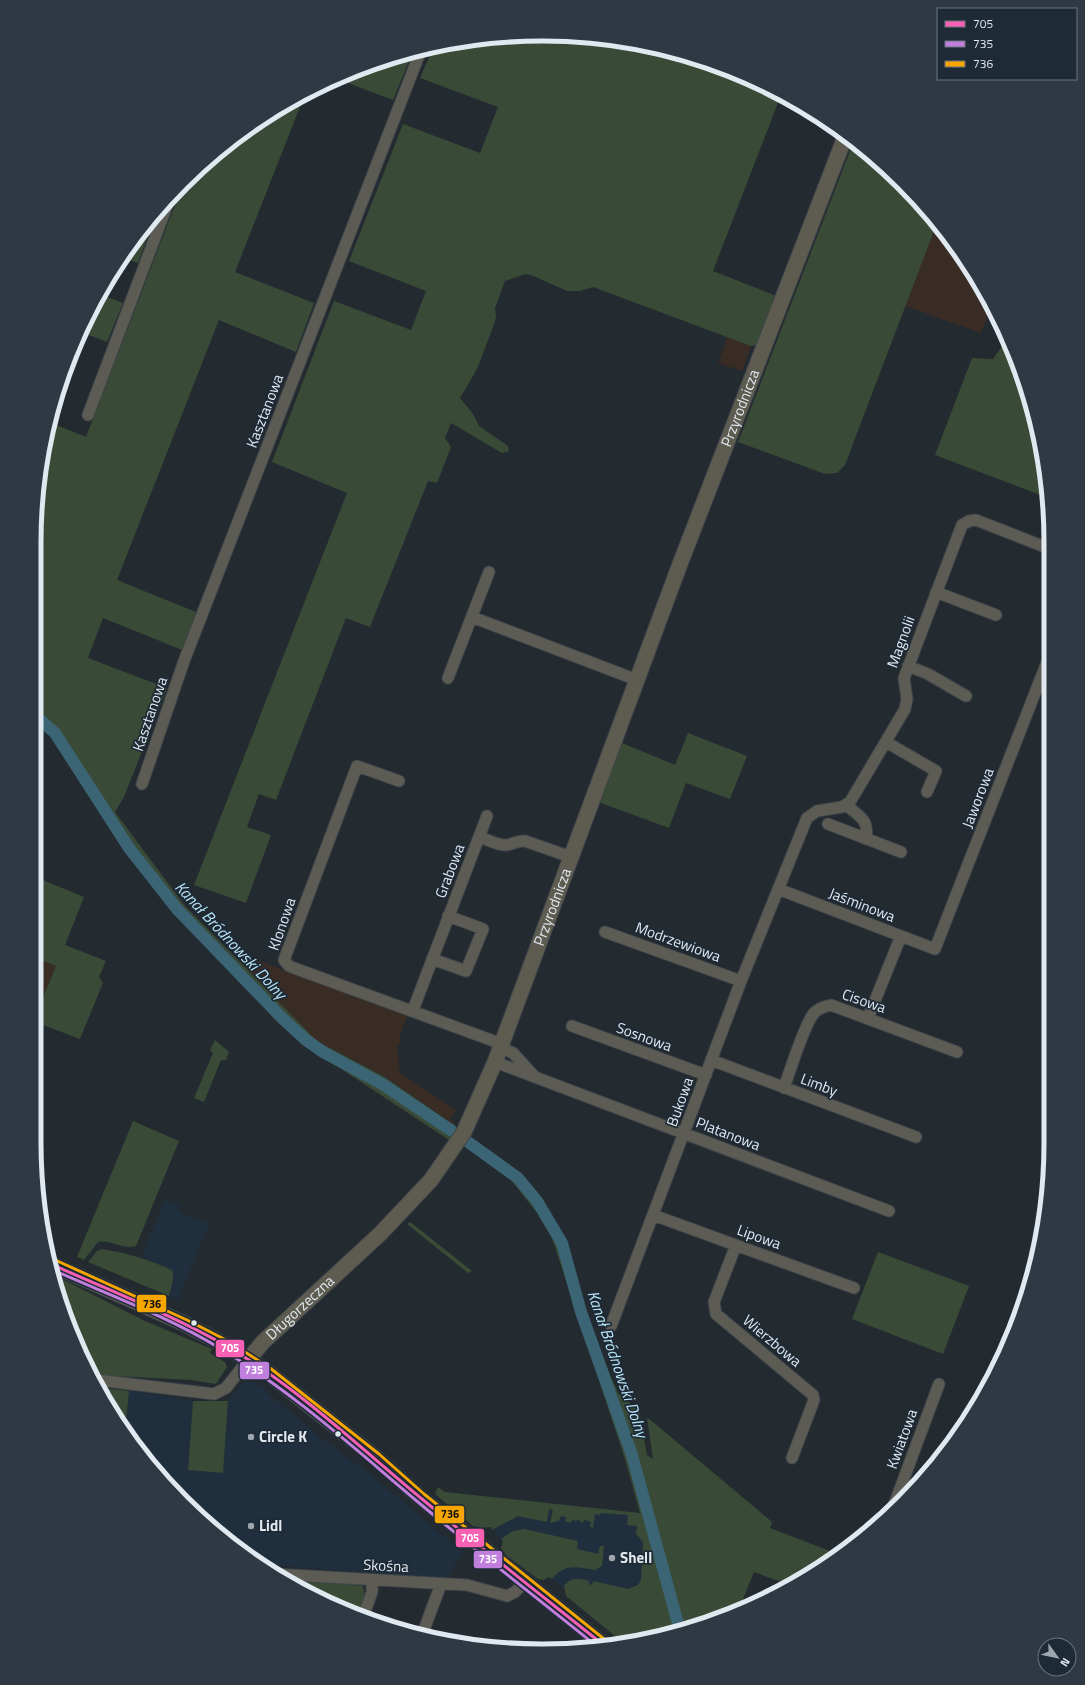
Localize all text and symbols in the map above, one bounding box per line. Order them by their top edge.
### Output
legend [937,8,1077,80]
text: 705 [973,14,993,33]
text: 735 [973,34,993,53]
text: 736 [973,54,993,73]
street label: Przyrodnicza [714,366,765,450]
street label: Kasztanowa [240,370,289,451]
street label: Magnolii [881,613,921,671]
street label: Kasztanowa [126,673,173,754]
street label: Jaworowa [956,764,1000,831]
street label: Grabowa [429,840,471,901]
street label: Przyrodnicza [527,864,577,949]
water label: Kanał Bródnowski Dolny [170,875,294,1006]
street label: Jaśminowa [826,881,899,928]
street label: Klonowa [262,894,301,953]
street label: Modrzewiowa [632,915,725,968]
street label: Cisowa [839,982,890,1019]
street label: Sosnowa [613,1016,676,1057]
street label: Limby [797,1067,841,1102]
street label: Bukowa [660,1074,699,1130]
street label: Platanowa [693,1111,764,1157]
street label: Lipowa [734,1218,785,1255]
street label: Długorzeczna [260,1269,340,1345]
water label: Kanał Bródnowski Dolny [582,1287,655,1442]
line badge: 736 [136,1294,167,1313]
text: 736 [143,1296,161,1312]
street label: Wierzbowa [738,1309,807,1372]
unlabelled marker [189,1318,199,1328]
line badge: 705 [215,1339,245,1358]
text: 705 [221,1340,239,1356]
line badge: 735 [239,1361,270,1380]
text: 735 [245,1362,263,1378]
street label: Kwiatowa [880,1405,923,1472]
place label: Circle K [259,1425,307,1448]
unlabelled marker [333,1429,343,1439]
marker: Circle K [246,1432,256,1442]
line badge: 736 [434,1505,465,1524]
text: 736 [441,1506,459,1522]
place label: Lidl [259,1514,282,1537]
marker: Lidl [246,1521,256,1531]
line badge: 705 [455,1528,485,1548]
text: 705 [461,1530,479,1546]
place label: Shell [620,1546,652,1569]
line badge: 735 [473,1550,503,1569]
text: 735 [479,1551,497,1567]
street label: Skośna [363,1553,410,1578]
marker: Shell [607,1553,617,1563]
north arrow [1037,1637,1077,1677]
text: N [1057,1655,1074,1670]

